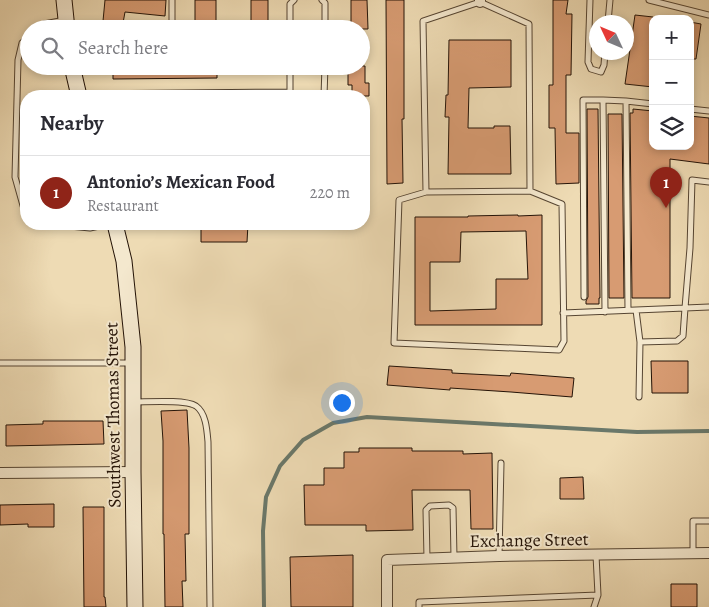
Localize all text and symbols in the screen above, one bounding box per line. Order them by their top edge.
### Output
north arrow [589,15,634,60]
map controls [649,15,694,150]
button: + [649,15,694,60]
search box [20,20,370,75]
icon: search [38,34,66,62]
text: Search here [78,35,168,61]
button: − [649,60,694,105]
button: layers [649,105,694,150]
text: Nearby [40,109,103,137]
pin: 1 [650,167,682,208]
text: Antonio’s Mexican Food [87,169,275,195]
text: 1 [53,182,59,204]
text: 220 m [310,182,350,204]
text: Restaurant [87,195,159,217]
street label: Southwest Thomas Street [99,322,127,508]
your location [329,390,355,416]
street label: Exchange Street [469,527,589,553]

